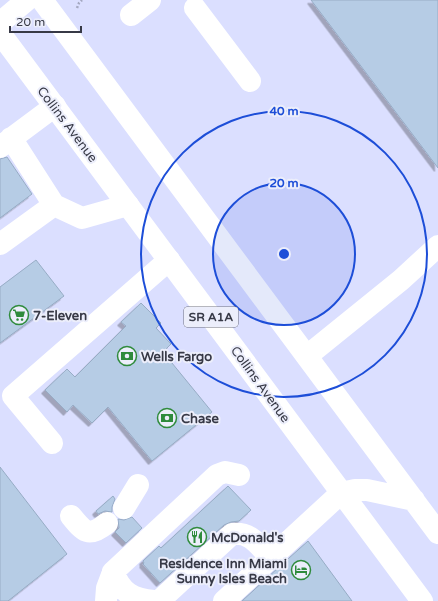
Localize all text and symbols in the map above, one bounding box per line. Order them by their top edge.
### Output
scale bar [10,8,81,34]
text: 20 m [16,15,45,29]
street label: Collins Avenue [34,84,101,166]
text: 40 m [269,104,299,118]
text: 20 m [269,176,299,190]
centre of rings [277,247,291,261]
supermarket icon: 7-Eleven [8,304,30,326]
road number: SR A1A [184,307,238,327]
place label: 7-Eleven [33,308,87,324]
street label: Collins Avenue [227,343,293,426]
bank icon: Wells Fargo [116,345,138,367]
place label: Wells Fargo [141,349,212,365]
bank icon: Chase [156,407,178,429]
place label: Chase [181,411,219,427]
restaurant icon: McDonald's [186,526,208,548]
place label: McDonald's [211,530,284,546]
place label: Residence Inn Miami Sunny Isles Beach [159,556,287,587]
hotel icon: Residence Inn Miami Sunny Isles Beach [290,559,312,581]

